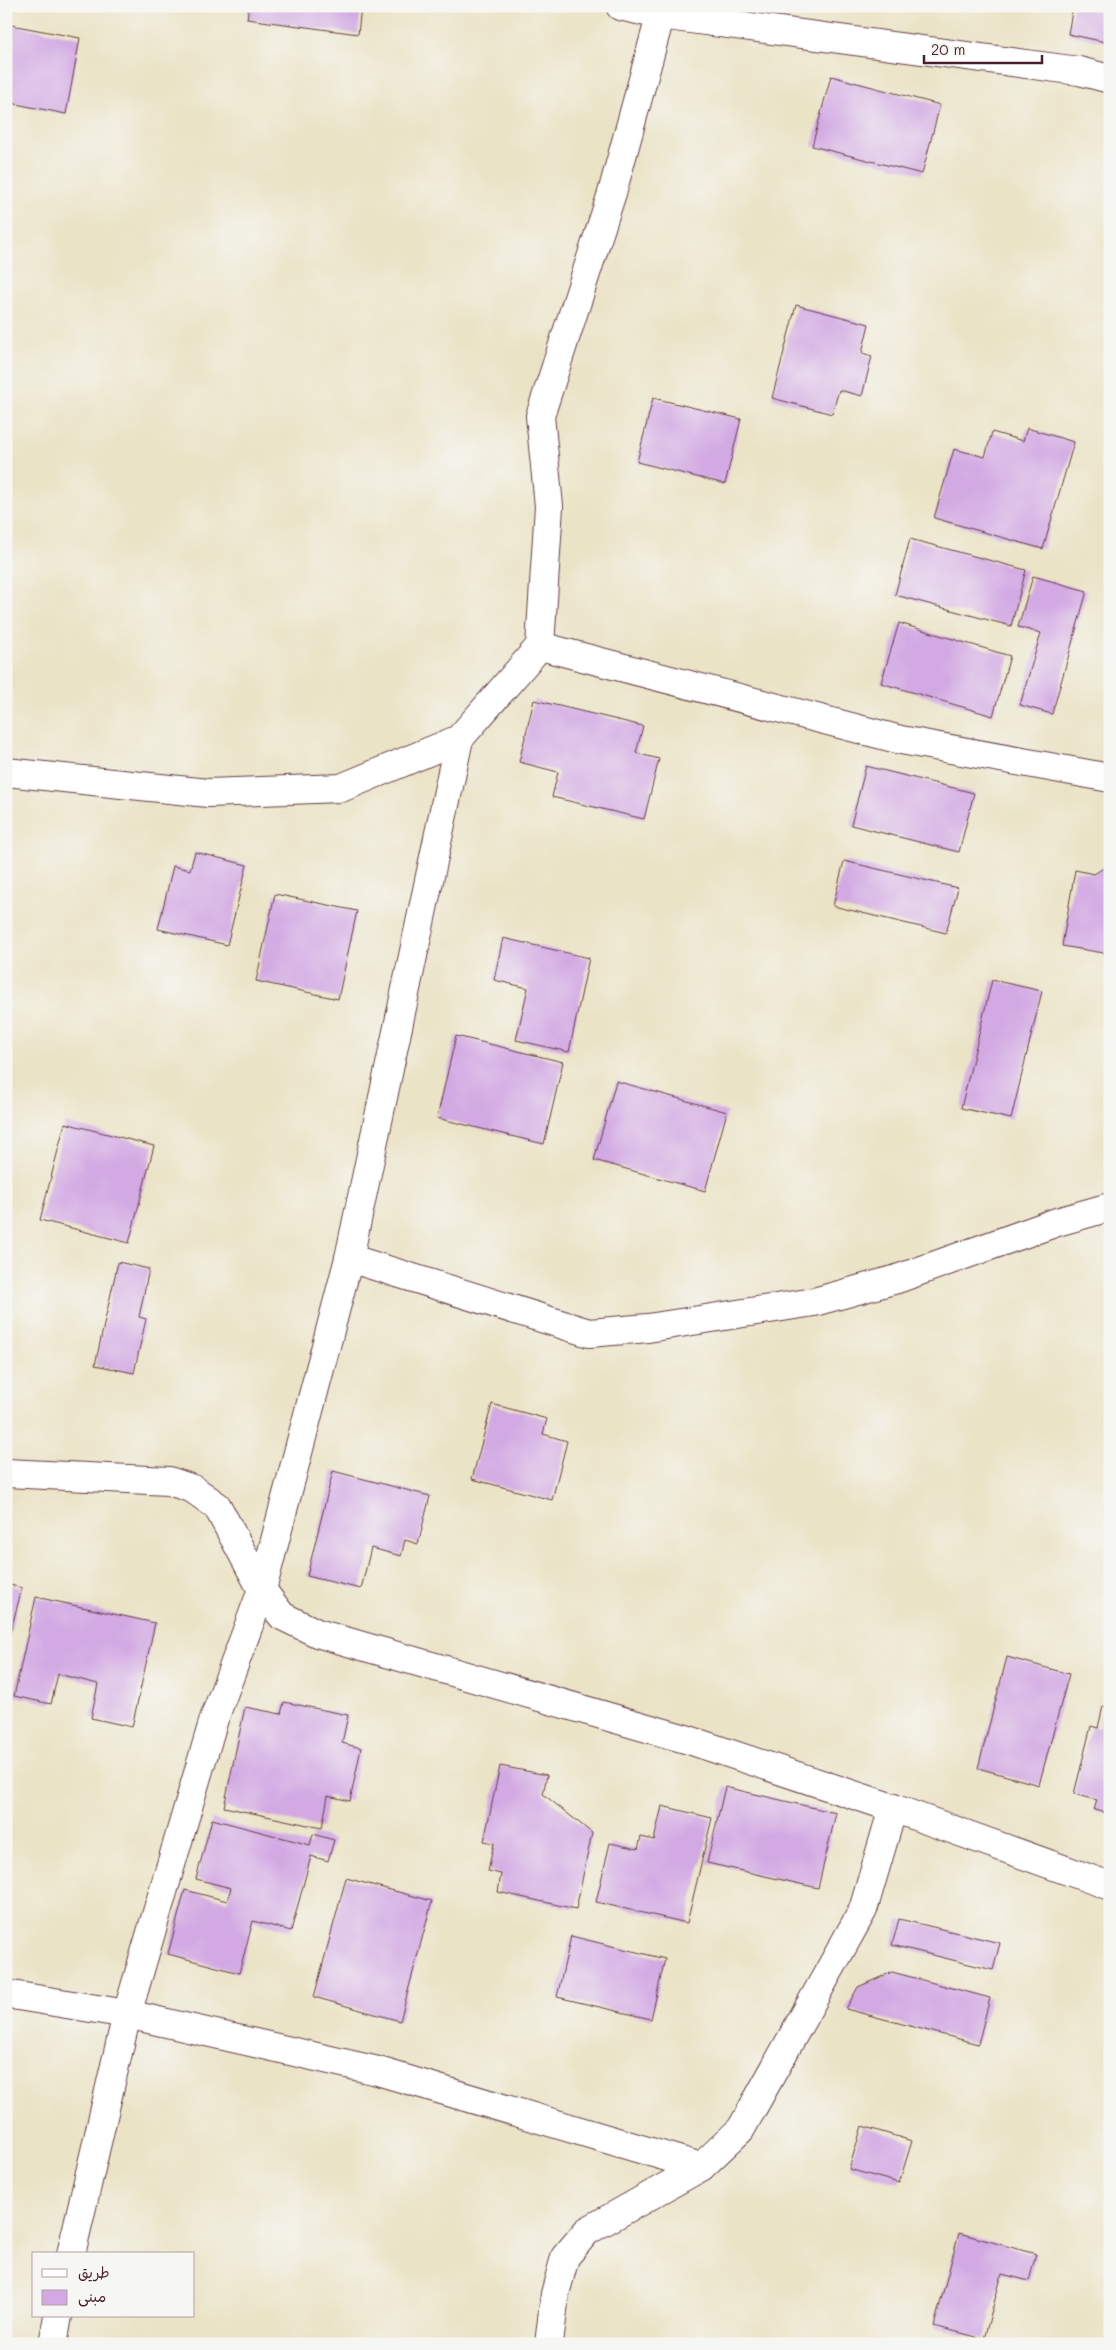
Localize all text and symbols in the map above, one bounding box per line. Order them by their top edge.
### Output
scale bar [924,32,1041,64]
text: 20 m [931,39,965,59]
legend [32,2252,195,2318]
text: طريق [78,2262,110,2282]
text: مبنى [78,2286,106,2307]

